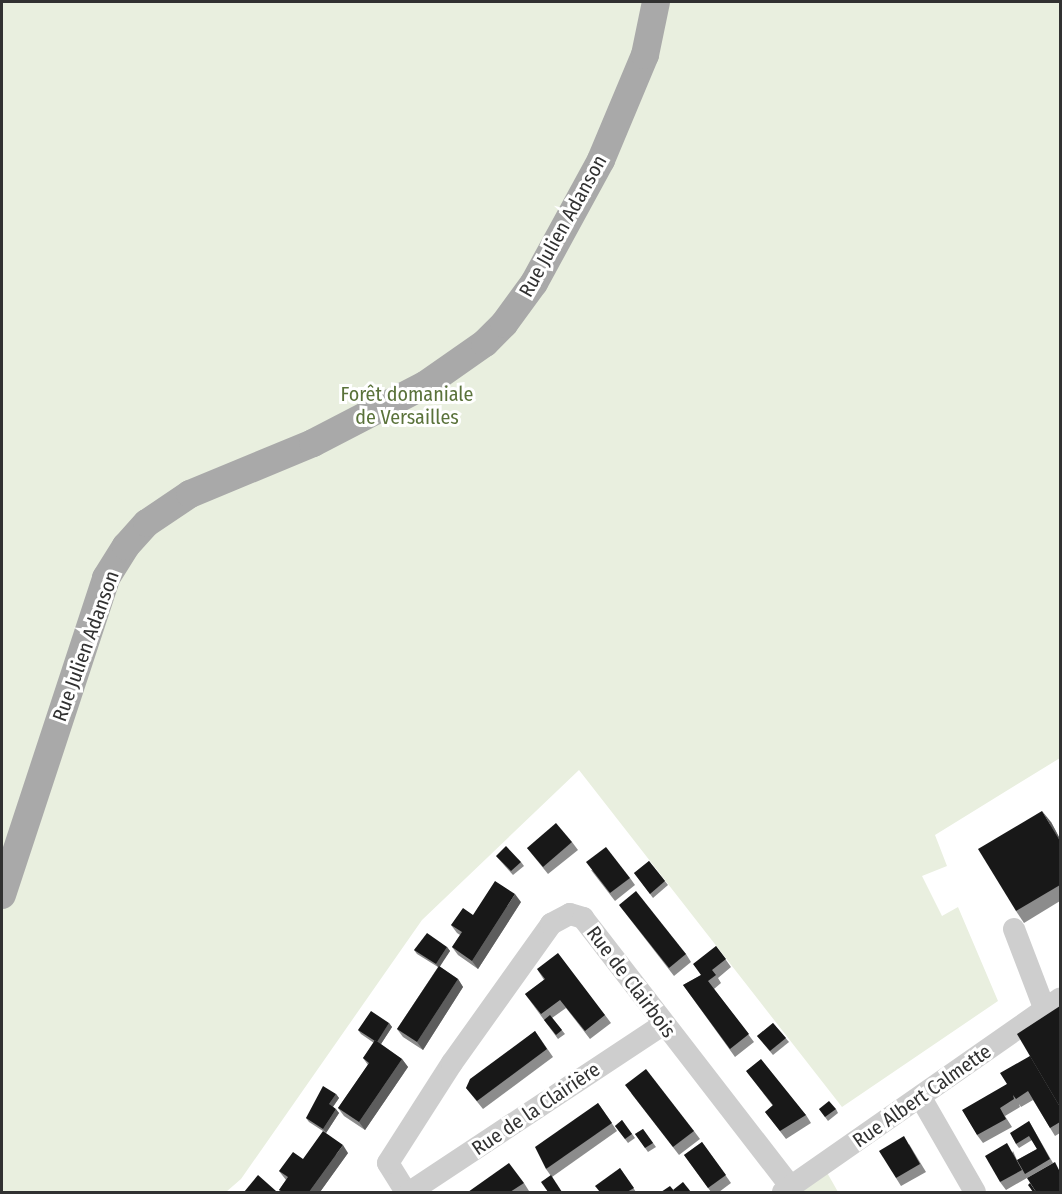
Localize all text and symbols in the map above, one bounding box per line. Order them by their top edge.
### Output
street label: Rue Julien Adanson [514,151,612,301]
park label: Forêt domaniale de Versailles [341,382,473,429]
street label: Rue Julien Adanson [48,567,124,725]
street label: Rue de Clairbois [581,922,681,1042]
street label: Rue Albert Calmette [848,1039,996,1153]
street label: Rue de la Clairière [467,1057,605,1161]

